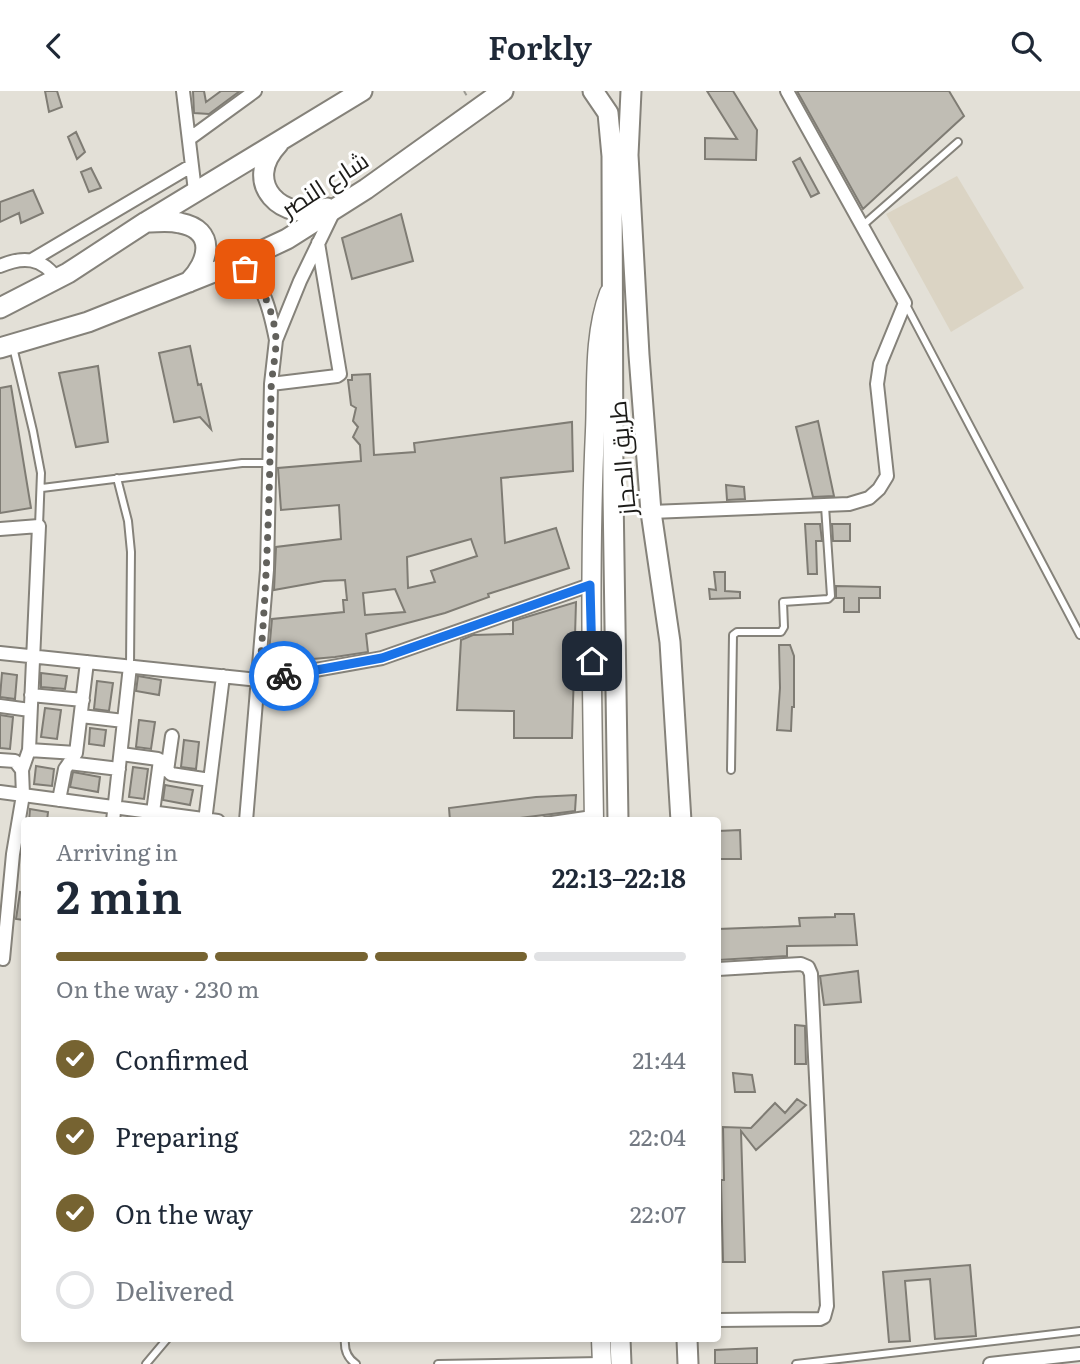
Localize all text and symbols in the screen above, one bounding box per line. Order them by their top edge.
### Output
text: Forkly [488,22,592,70]
icon: back [35,27,73,65]
icon: search [1007,27,1045,65]
street label: شارع النصر [271,141,375,226]
pin [215,239,275,299]
icon: bag [226,250,264,288]
street label: طريق الحجاز [598,399,643,519]
pin [562,631,622,691]
courier [249,641,319,711]
icon: home [573,642,611,680]
icon: bike [265,657,303,695]
text: Arriving in [56,834,178,868]
text: 22:13–22:18 [552,857,686,896]
text: 2 min [56,860,182,928]
text: On the way · 230 m [56,971,259,1005]
text: Confirmed [115,1039,249,1078]
icon: check [56,1040,94,1078]
text: 21:44 [632,1042,686,1076]
text: Preparing [115,1116,238,1155]
icon: check [56,1117,94,1155]
text: 22:04 [629,1119,686,1153]
text: On the way [115,1193,253,1232]
icon: check [56,1194,94,1232]
text: 22:07 [630,1196,686,1230]
text: Delivered [115,1270,234,1309]

